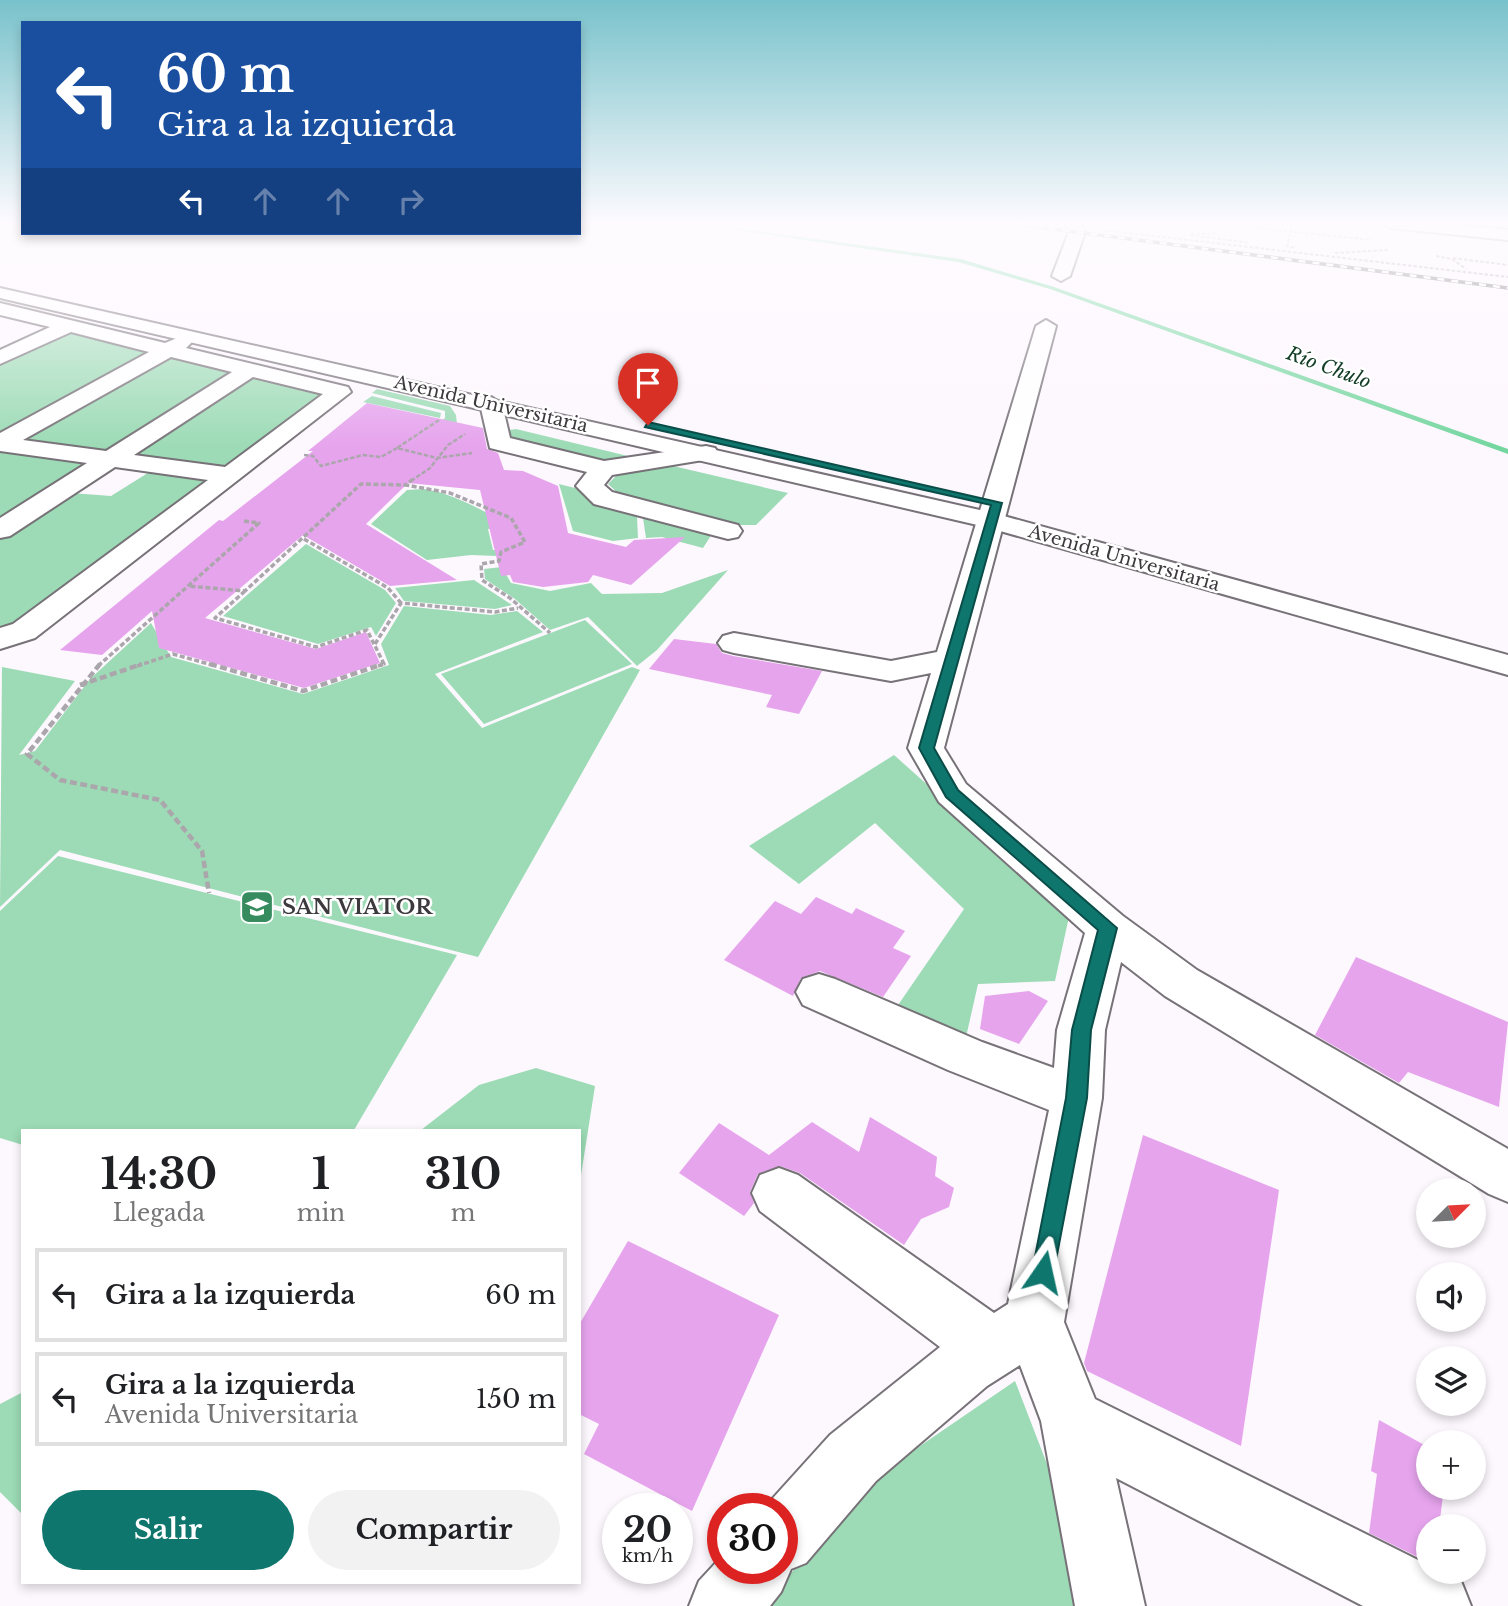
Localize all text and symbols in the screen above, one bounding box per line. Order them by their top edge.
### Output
text: 60 m [157,44,294,105]
icon: left [42,49,133,140]
text: Gira a la izquierda [157,105,456,145]
icon: left [173,182,211,220]
icon: ahead [246,182,284,220]
icon: ahead [319,182,357,220]
icon: right [392,182,430,220]
water label: Río Chulo [1283,341,1374,393]
pin [618,353,678,425]
icon: arrive [629,364,667,402]
street label: Avenida Universitaria [391,371,590,437]
street label: Avenida Universitaria [1025,520,1222,596]
school or university icon: SAN VIATOR [238,888,276,926]
place label: SAN VIATOR [282,894,433,920]
text: 14:30 [101,1148,217,1200]
text: 1 [312,1148,330,1200]
text: 310 [425,1148,501,1200]
north arrow [1416,1178,1486,1248]
map controls [1416,1178,1486,1584]
text: Llegada [113,1199,205,1227]
text: min [297,1199,345,1227]
text: m [451,1199,475,1227]
position arrow [1006,1235,1080,1309]
button: sound [1416,1262,1486,1332]
icon: left [46,1276,84,1314]
text: Gira a la izquierda [105,1279,355,1311]
text: 60 m [485,1279,556,1311]
button: layers [1416,1346,1486,1416]
text: Gira a la izquierda [105,1369,355,1401]
icon: left [46,1380,84,1418]
text: 150 m [476,1383,556,1415]
text: Avenida Universitaria [105,1401,358,1429]
button: + [1416,1430,1486,1500]
button: Salir [42,1490,294,1570]
button: Compartir [308,1490,560,1570]
speed limit sign: 30 [707,1493,798,1584]
text: 20 [623,1508,672,1551]
button: − [1416,1514,1486,1584]
text: km/h [622,1545,673,1567]

